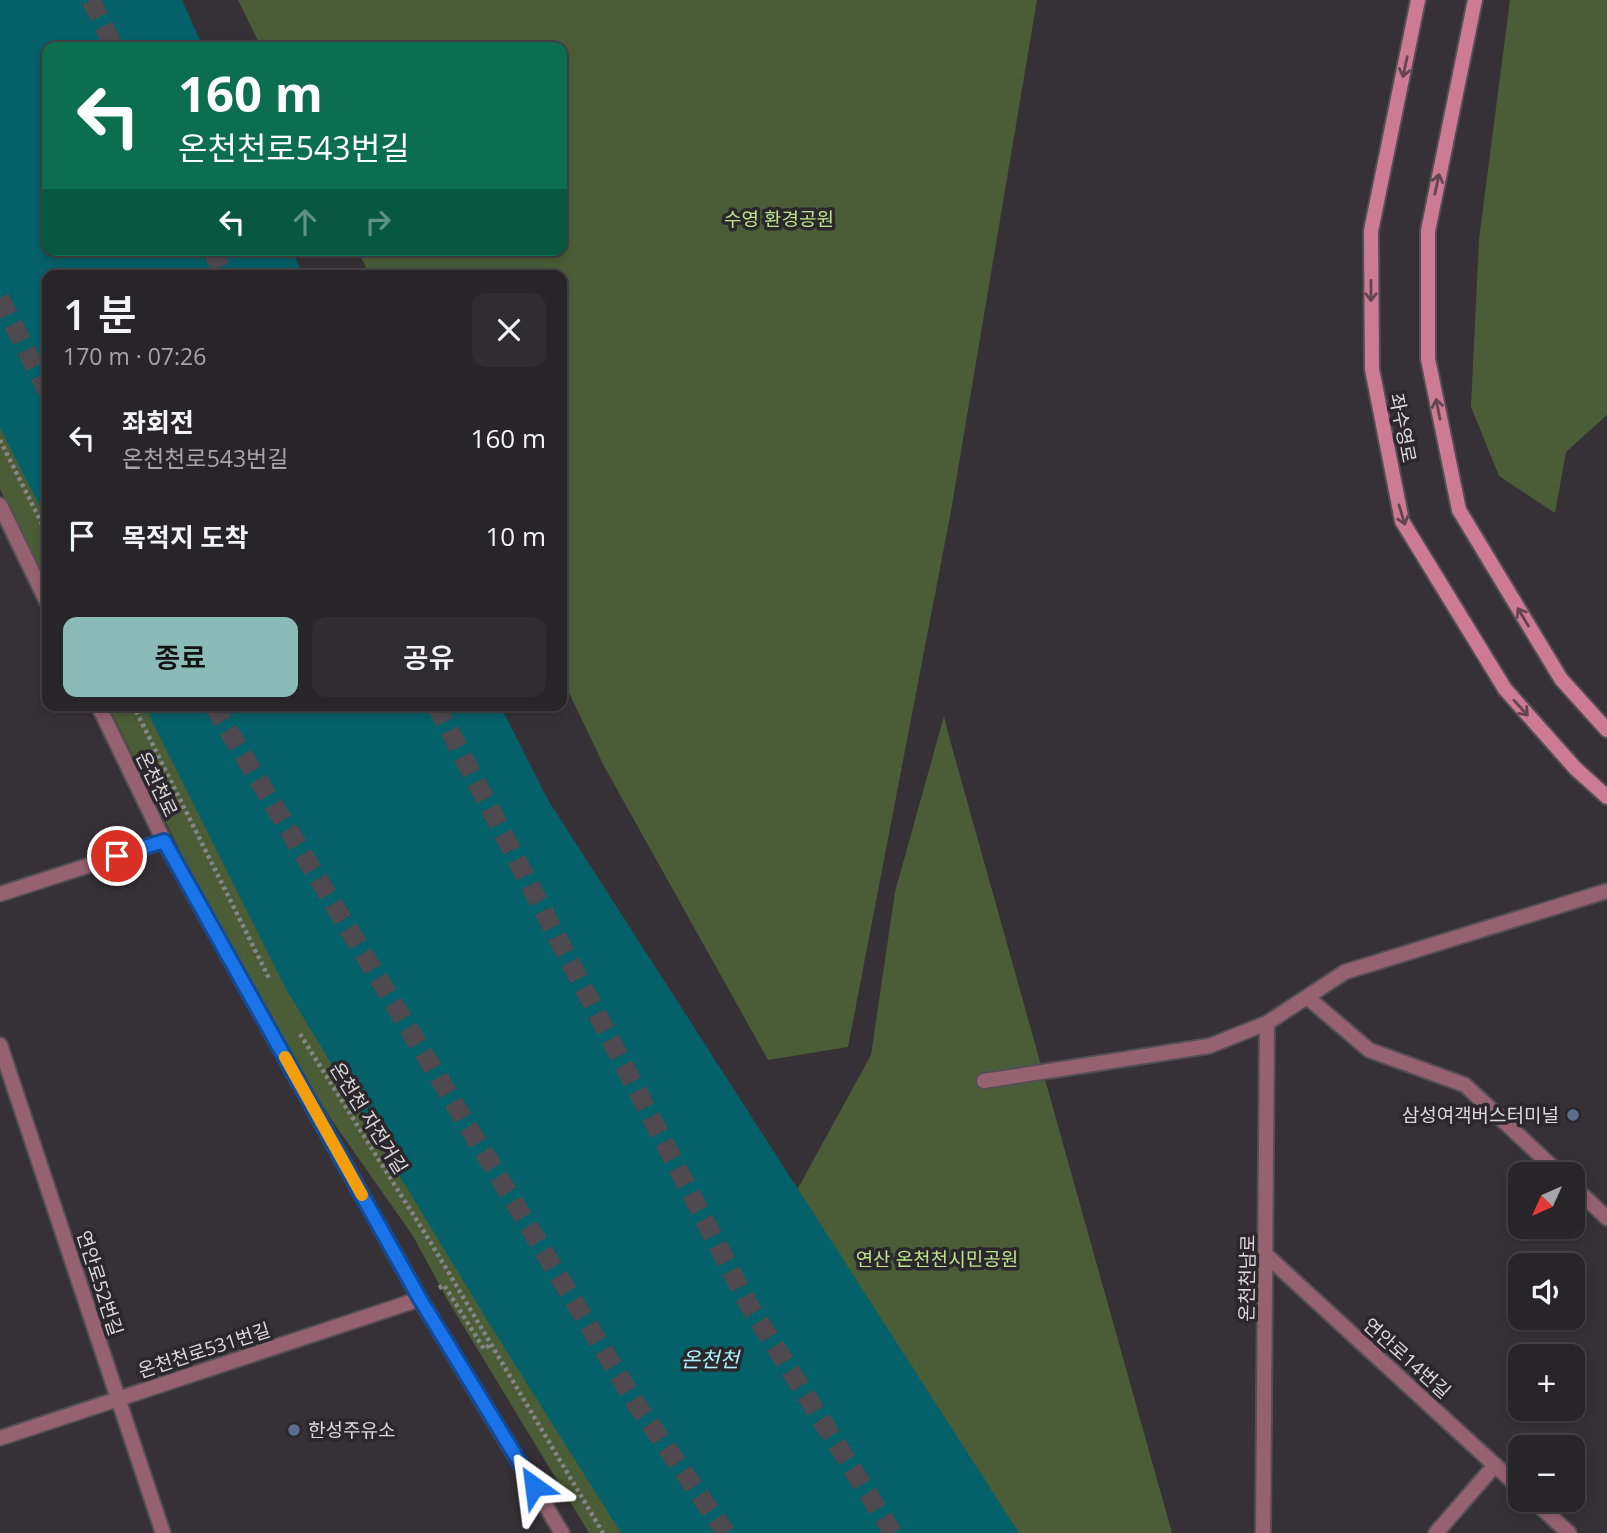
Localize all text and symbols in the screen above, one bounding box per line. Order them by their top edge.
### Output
one-way arrow [1397,55,1411,78]
text: 160 m [178,60,323,126]
icon: left [63,70,154,161]
text: 온천천로543번길 [178,126,410,169]
one-way arrow [1431,173,1445,196]
icon: left [213,203,251,241]
icon: ahead [286,203,324,241]
icon: right [359,203,397,241]
park label: 수영 환경공원 [724,206,834,232]
one-way arrow [1364,279,1378,302]
text: 1 분 [63,285,137,342]
button: close [472,293,546,367]
text: 170 m · 07:26 [63,340,206,372]
street label: 좌수영로 [1384,391,1422,465]
one-way arrow [1431,398,1445,421]
text: 좌회전 [122,404,194,440]
icon: left [63,419,101,457]
text: 160 m [471,420,546,456]
text: 온천천로543번길 [122,442,288,474]
one-way arrow [1397,504,1410,526]
icon: arrive [63,517,101,555]
text: 10 m [485,518,546,554]
text: 목적지 도착 [122,519,248,555]
one-way arrow [1516,607,1530,627]
button: 종료 [63,617,298,697]
button: 공유 [312,617,546,697]
one-way arrow [1513,699,1529,717]
street label: 온천천로 [130,747,184,821]
pin [87,826,147,886]
icon: arrive [98,837,136,875]
street label: 온천천 자전거길 [324,1057,414,1179]
place label: 삼성여객버스터미널 [1402,1102,1559,1128]
marker: 삼성여객버스터미널 [1565,1107,1581,1123]
north arrow [1508,1162,1586,1239]
map controls [1508,1162,1585,1512]
street label: 연안로52번길 [71,1227,129,1339]
street label: 온천천남로 [1233,1234,1261,1322]
park label: 연산 온천천시민공원 [856,1246,1018,1272]
button: sound [1508,1253,1585,1330]
street label: 연안로14번길 [1358,1312,1456,1404]
street label: 온천천로531번길 [135,1316,273,1384]
button: + [1508,1344,1585,1421]
water label: 온천천 [681,1345,742,1373]
place label: 한성주유소 [308,1417,395,1443]
marker: 한성주유소 [286,1422,302,1438]
button: − [1508,1435,1585,1512]
position arrow [497,1449,571,1523]

